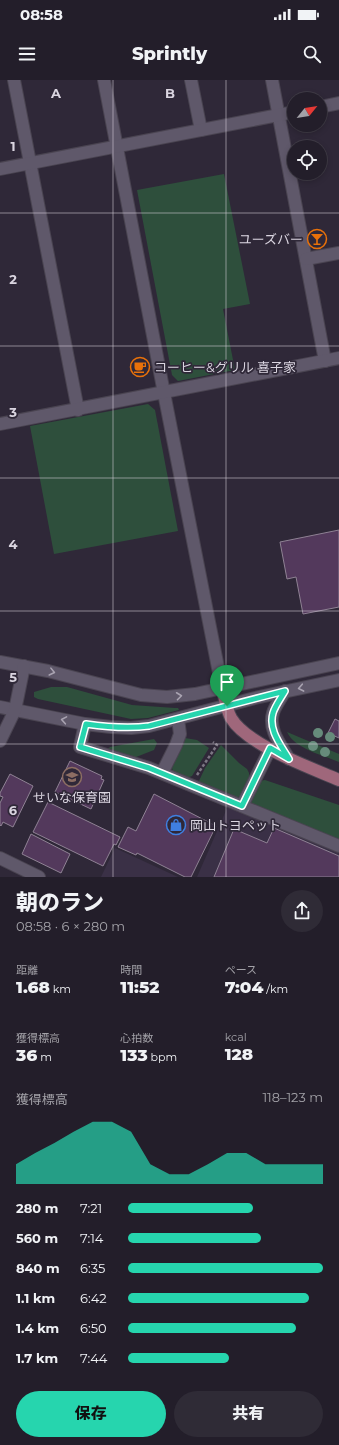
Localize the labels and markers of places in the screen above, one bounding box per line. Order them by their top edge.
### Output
bar icon: ユーズバー [306,228,328,250]
place label: ユーズバー [239,231,303,247]
cafe icon: コーヒー&グリル 喜子家 [129,356,151,378]
place label: コーヒー&グリル 喜子家 [154,359,296,375]
pin [210,665,244,706]
school or university icon: せいな保育園 [61,766,83,788]
place label: せいな保育園 [33,789,111,805]
shop icon: 岡山トヨペット [165,814,187,836]
place label: 岡山トヨペット [190,817,281,833]

